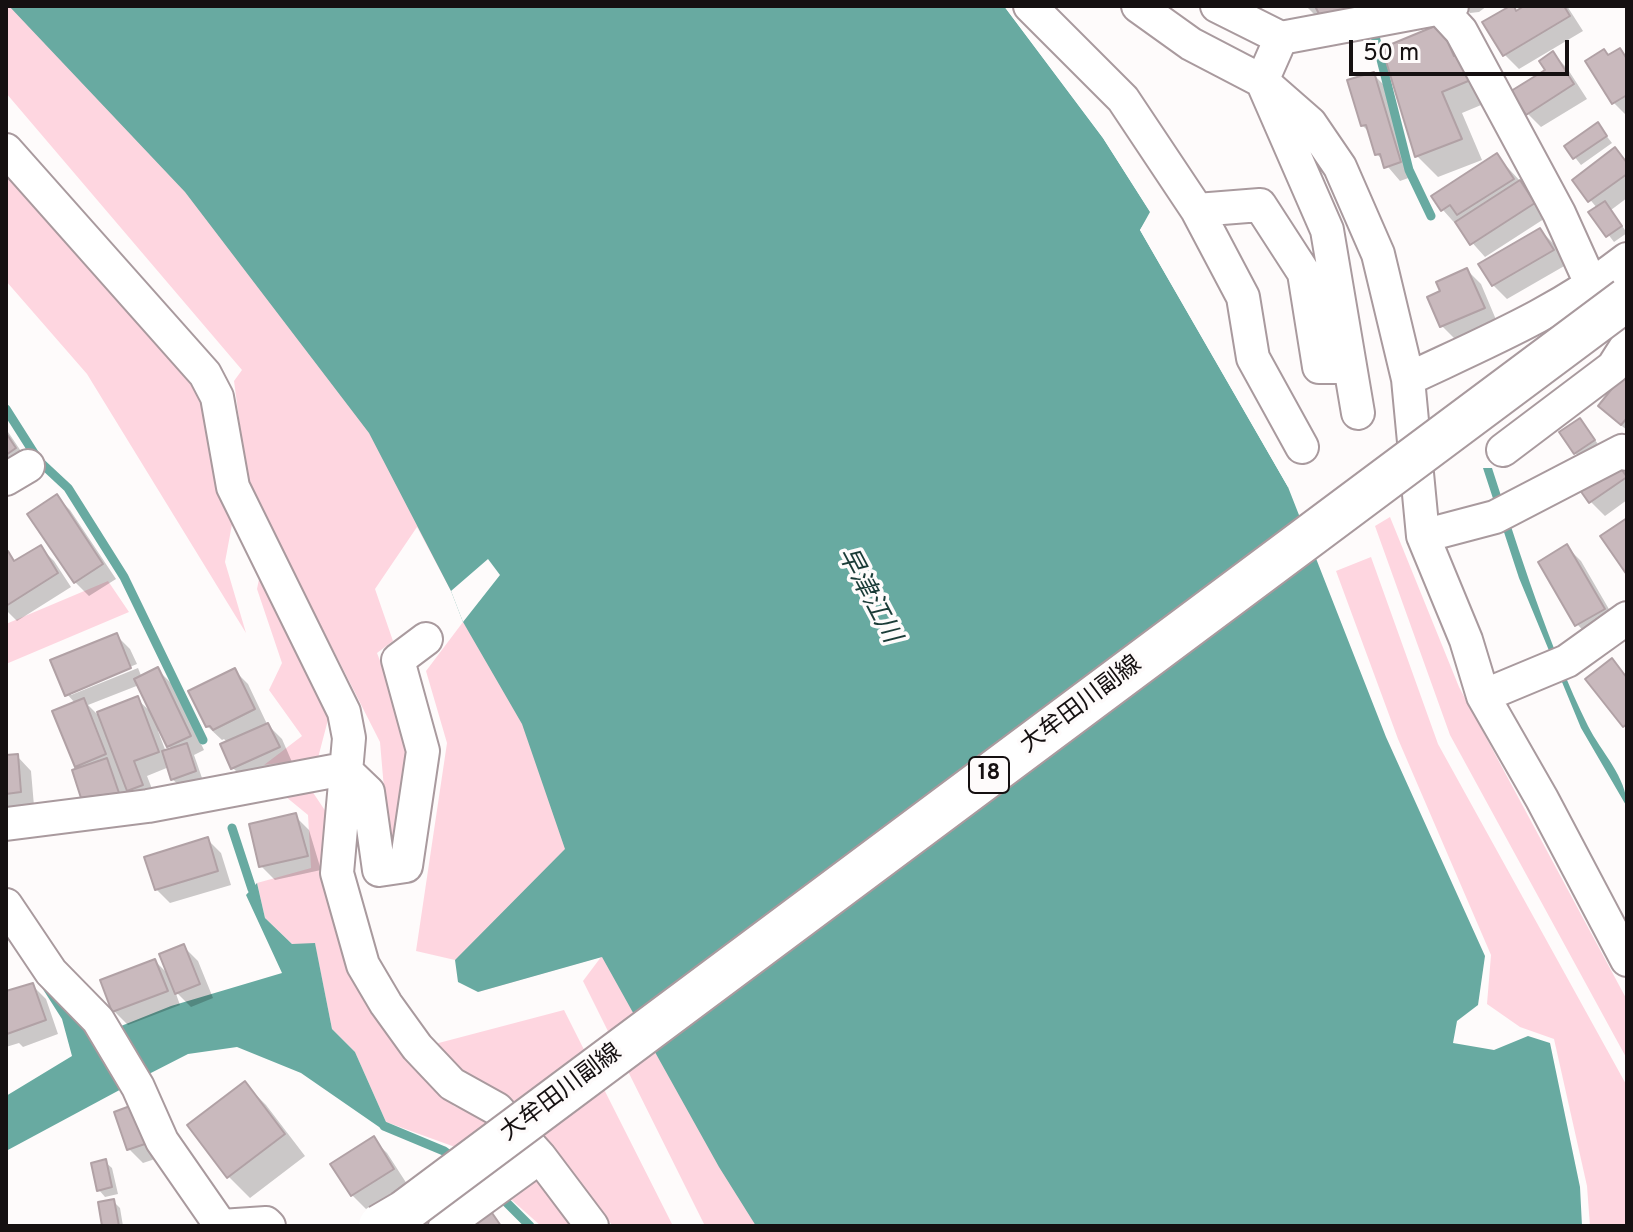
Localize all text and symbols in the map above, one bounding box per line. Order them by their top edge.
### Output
scale bar [1353,24,1573,74]
text: 50 m [1363,39,1419,69]
water label: 早津江川 [829,543,905,649]
street label: 大牟田川副線 [1016,651,1148,761]
road number: 18 [969,757,1009,793]
street label: 大牟田川副線 [496,1039,628,1149]

